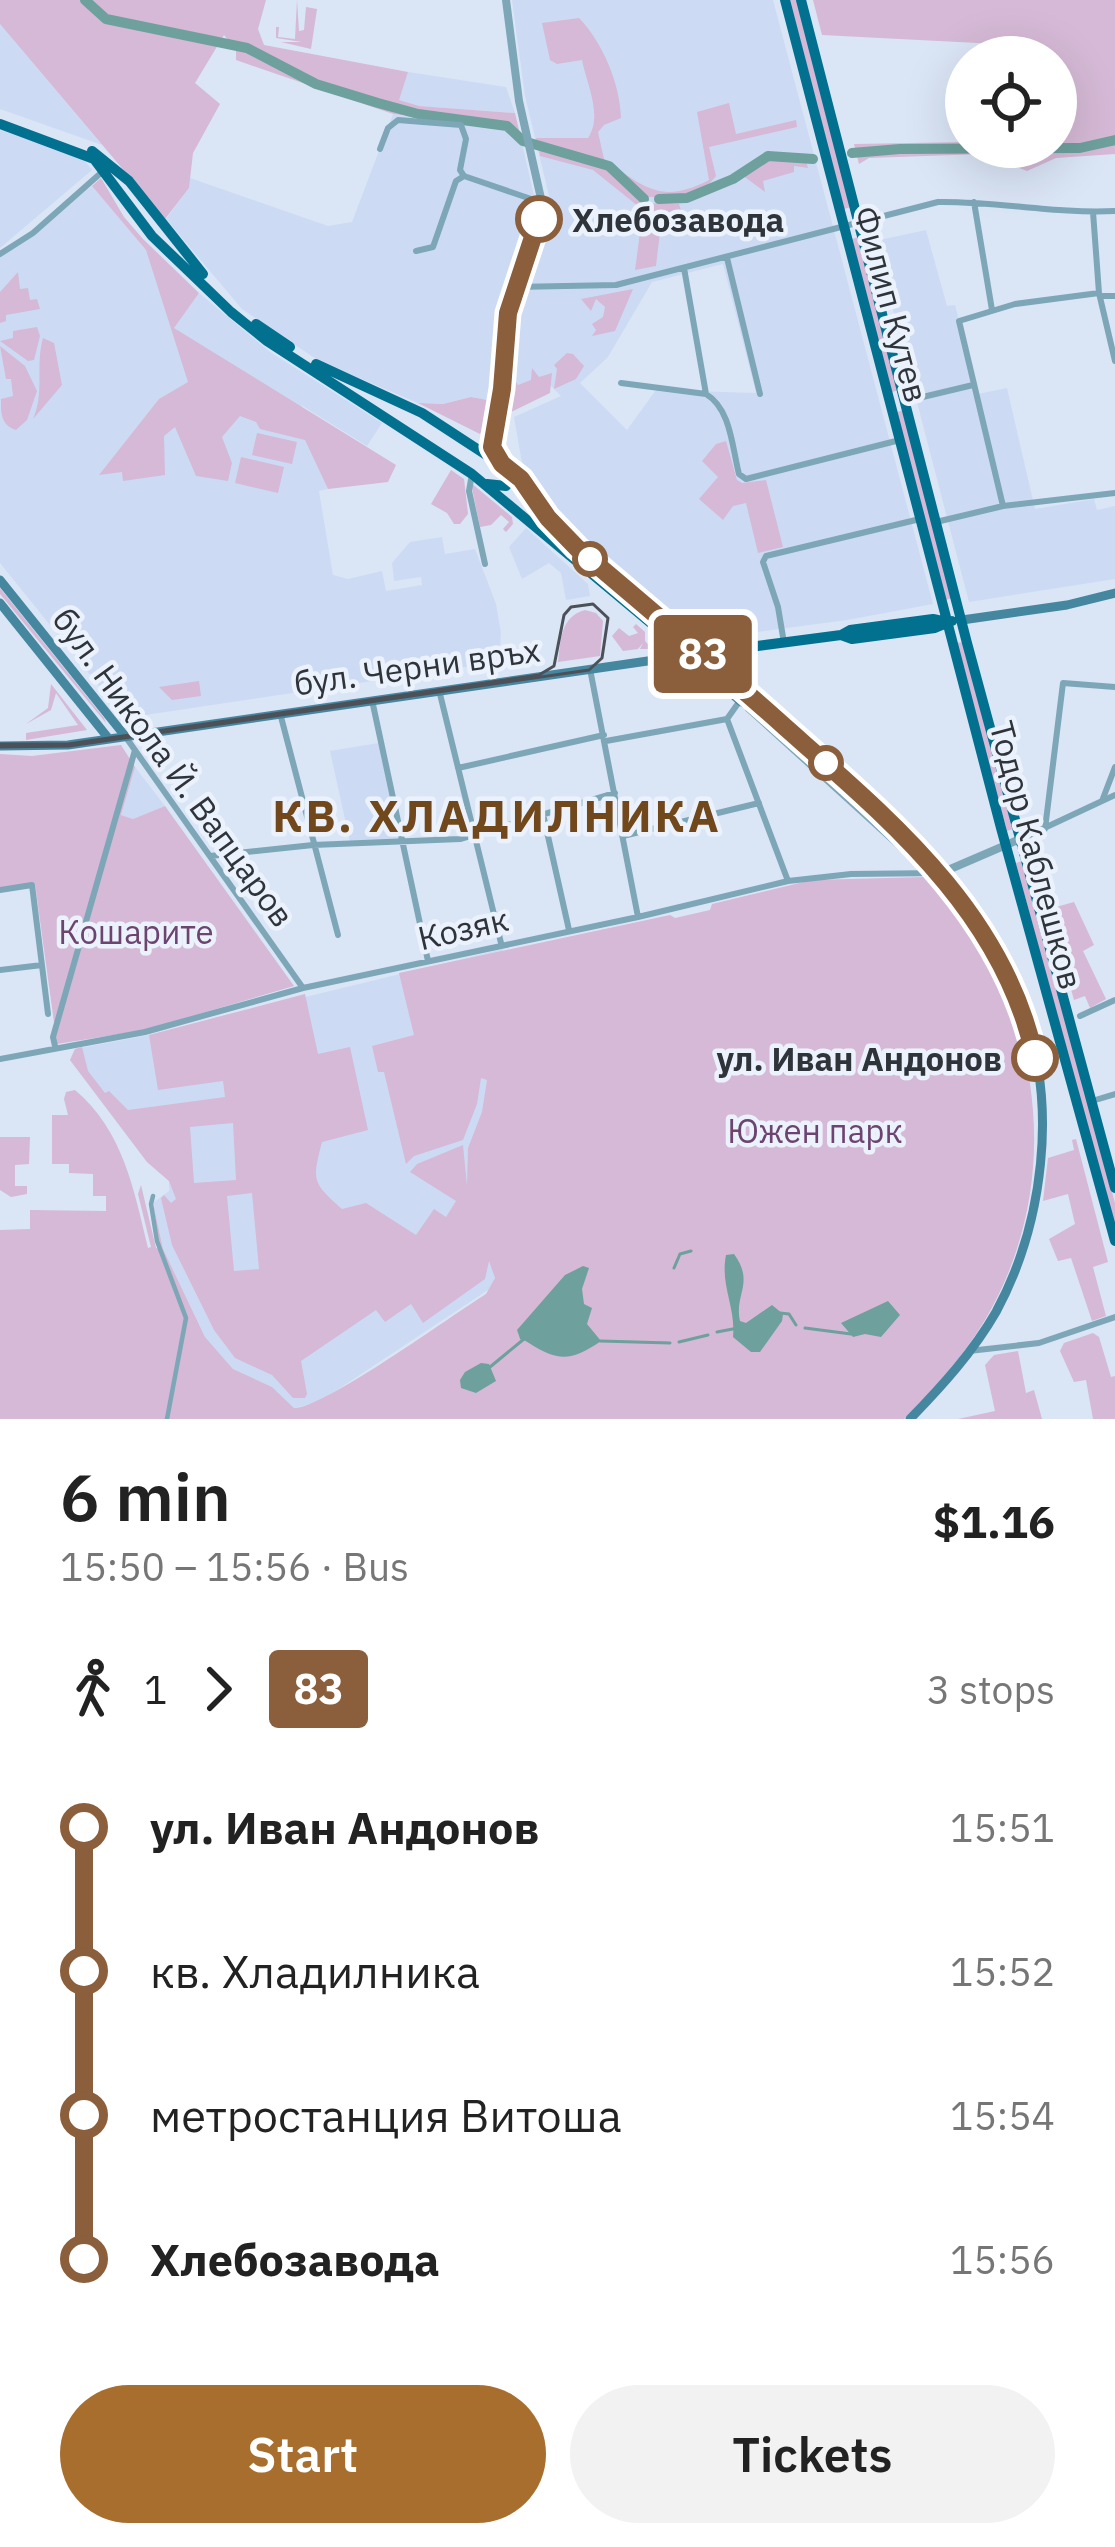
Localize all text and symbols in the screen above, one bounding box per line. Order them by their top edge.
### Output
map controls [945,36,1077,168]
button: locate [945,36,1077,168]
marker: Хлебозавода [517,197,561,241]
place label: Хлебозавода [572,198,784,241]
street label: Филип Кутев [845,201,939,407]
unlabelled marker [574,543,606,575]
street label: бул. Никола Й. Вапцаров [44,599,304,935]
line badge: 83 [649,615,757,693]
text: 83 [678,626,728,681]
street label: бул. Черни връх [291,627,543,705]
street label: Тодор Каблешков [981,716,1093,994]
unlabelled marker [810,747,842,779]
district label: КВ. ХЛАДИЛНИКА [272,786,722,844]
street label: Козяк [414,897,512,959]
park label: Кошарите [58,910,214,953]
marker: ул. Иван Андонов [1013,1036,1057,1080]
place label: ул. Иван Андонов [716,1037,1002,1080]
park label: Южен парк [727,1109,903,1152]
text: 6 min [60,1453,231,1539]
text: $1.16 [933,1492,1055,1550]
text: 15:50 – 15:56 · Bus [60,1541,409,1592]
icon: walk [60,1656,126,1722]
icon: forward [185,1656,251,1722]
text: 83 [293,1661,344,1716]
text: 1 [144,1664,167,1715]
text: 3 stops [927,1664,1055,1715]
text: ул. Иван Андонов [150,1798,539,1856]
text: 15:51 [950,1802,1055,1853]
text: кв. Хладилника [150,1942,480,2000]
text: 15:52 [950,1946,1055,1997]
text: метростанция Витоша [150,2086,622,2144]
text: 15:54 [950,2090,1055,2141]
text: Хлебозавода [150,2230,440,2288]
text: 15:56 [950,2234,1055,2285]
button: Start [60,2385,546,2523]
button: Tickets [570,2385,1055,2523]

